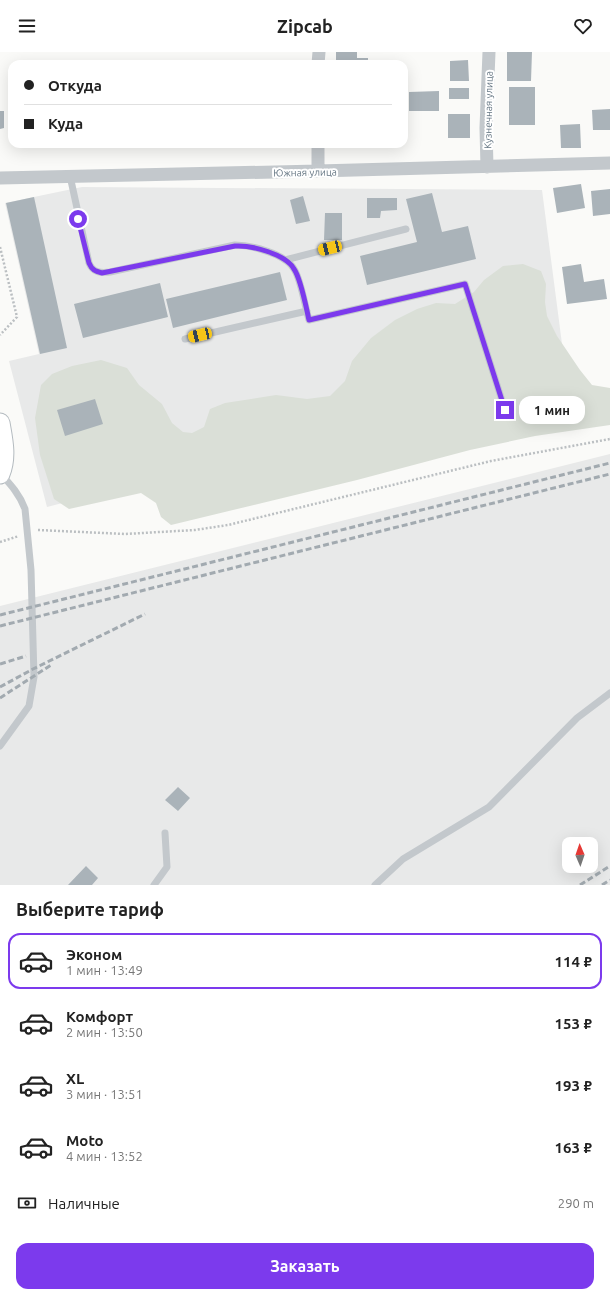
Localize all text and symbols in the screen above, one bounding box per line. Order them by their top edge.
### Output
icon: menu [16,15,38,37]
icon: heart [572,15,594,37]
text: Zipcab [277,16,333,36]
street label: Кузнечная улица [482,71,495,149]
text: Откуда [48,77,102,94]
text: Куда [48,115,83,132]
street label: Южная улица [273,166,337,179]
route start [69,210,87,228]
car [317,239,343,257]
car [187,326,213,344]
callout: 1 мин [519,396,585,424]
route end [496,401,514,419]
text: 1 мин [534,403,570,417]
north arrow [562,837,598,873]
map controls [562,837,598,873]
text: Выберите тариф [16,899,164,919]
icon: car [18,943,54,979]
text: Эконом [66,946,122,963]
text: 114 ₽ [555,953,592,970]
text: 1 мин · 13:49 [66,963,143,977]
icon: car [18,1005,54,1041]
text: Комфорт [66,1008,133,1025]
text: 153 ₽ [555,1015,592,1032]
text: 2 мин · 13:50 [66,1025,143,1039]
icon: car [18,1067,54,1103]
text: XL [66,1070,84,1087]
text: 193 ₽ [555,1077,592,1094]
text: 3 мин · 13:51 [66,1087,143,1101]
icon: car [18,1129,54,1165]
text: Moto [66,1132,104,1149]
text: 163 ₽ [555,1139,592,1156]
text: 4 мин · 13:52 [66,1149,143,1163]
icon: cash [16,1192,38,1214]
text: Наличные [48,1195,120,1212]
text: 290 m [558,1196,594,1210]
button: Заказать [16,1243,594,1289]

